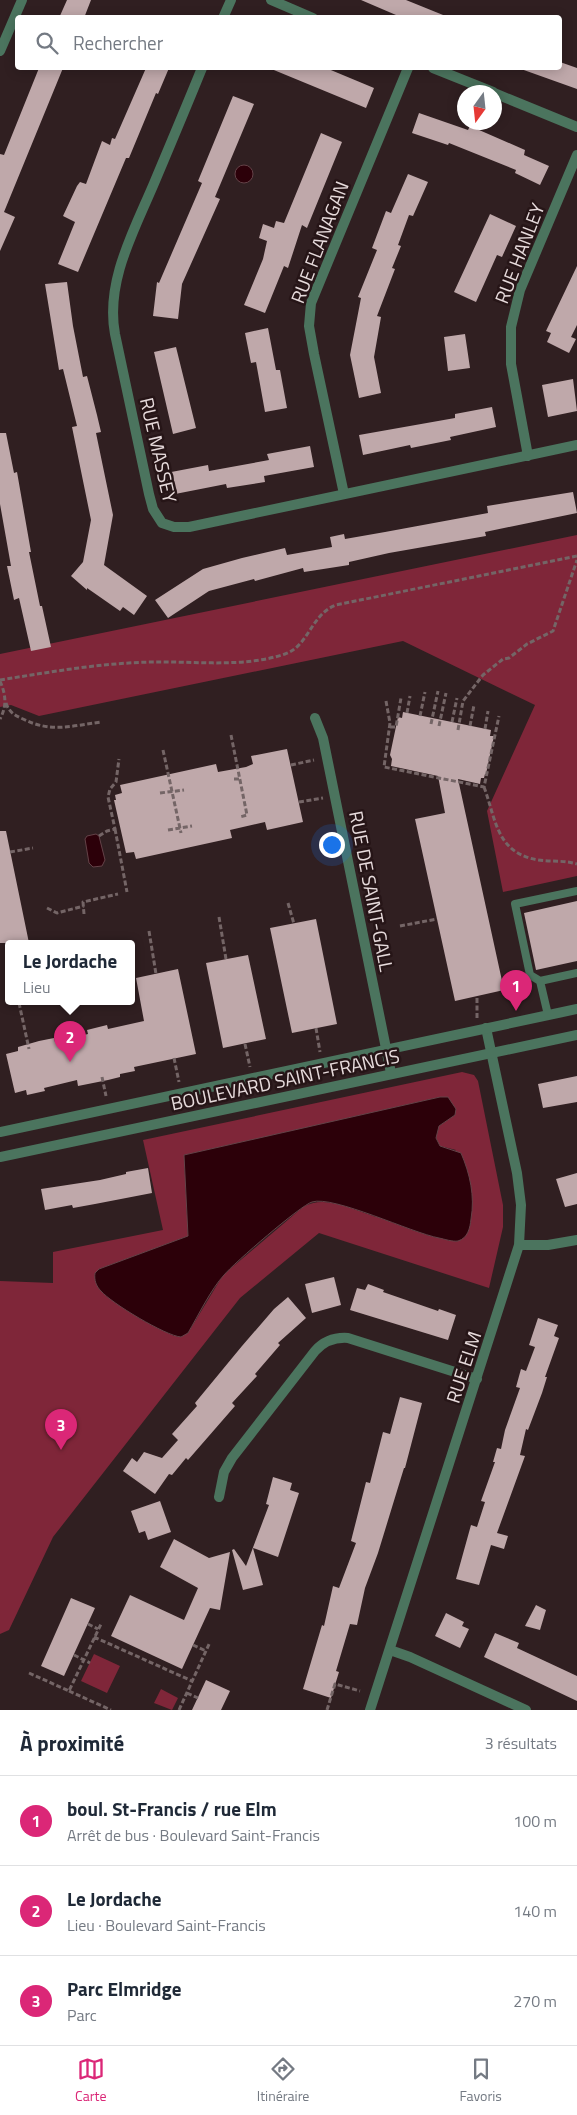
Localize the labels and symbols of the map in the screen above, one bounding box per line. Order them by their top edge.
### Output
north arrow [457,85,502,130]
street label: RUE FLANAGAN [282,177,356,307]
street label: RUE HANLEY [487,198,552,307]
street label: RUE MASSEY [133,395,185,506]
street label: RUE DE SAINT-GALL [342,808,402,974]
your location [319,832,345,858]
pin: 1 [500,970,532,1011]
pin: 2 [54,1021,86,1062]
street label: BOULEVARD SAINT-FRANCIS [168,1041,402,1117]
street label: RUE ELM [438,1327,488,1407]
pin: 3 [45,1409,77,1450]

